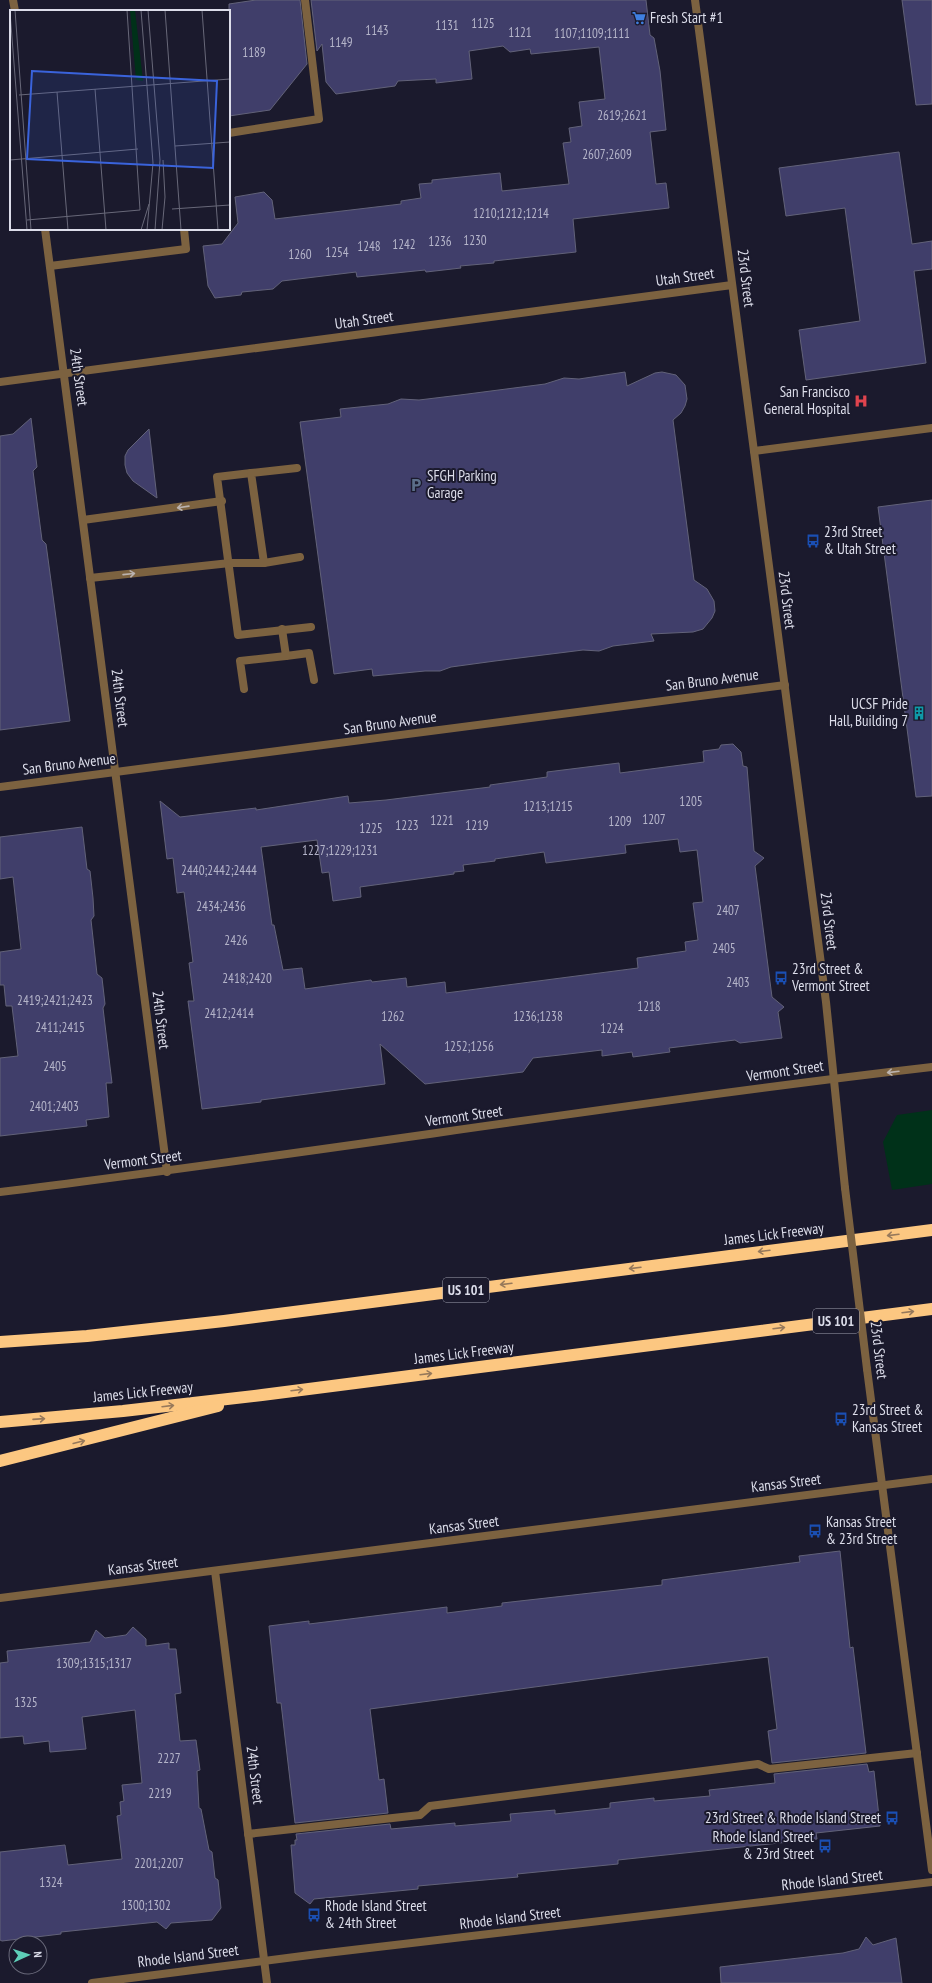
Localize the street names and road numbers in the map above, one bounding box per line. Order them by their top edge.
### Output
street label: 23rd Street [734,248,759,308]
street label: Utah Street [655,263,715,290]
street label: Utah Street [334,306,394,333]
street label: 24th Street [66,347,93,407]
street label: 23rd Street [775,570,800,630]
street label: San Bruno Avenue [664,664,760,695]
street label: 24th Street [108,668,133,728]
street label: San Bruno Avenue [342,707,438,738]
street label: San Bruno Avenue [21,748,117,779]
street label: 23rd Street [817,891,842,951]
street label: 24th Street [149,990,174,1050]
street label: Vermont Street [744,1056,825,1085]
street label: Vermont Street [423,1101,504,1130]
street label: Vermont Street [102,1145,183,1174]
street label: James Lick Freeway [722,1218,825,1249]
road number: US 101 [443,1278,489,1302]
road number: US 101 [813,1309,859,1333]
street label: 23rd Street [867,1320,892,1380]
street label: James Lick Freeway [412,1337,515,1368]
street label: James Lick Freeway [91,1377,194,1406]
street label: Kansas Street [750,1469,822,1496]
street label: Kansas Street [428,1511,500,1538]
street label: Kansas Street [107,1552,179,1579]
street label: 24th Street [243,1745,268,1805]
street label: Rhode Island Street [780,1865,883,1894]
street label: Rhode Island Street [458,1902,561,1933]
street label: Rhode Island Street [136,1940,239,1971]

